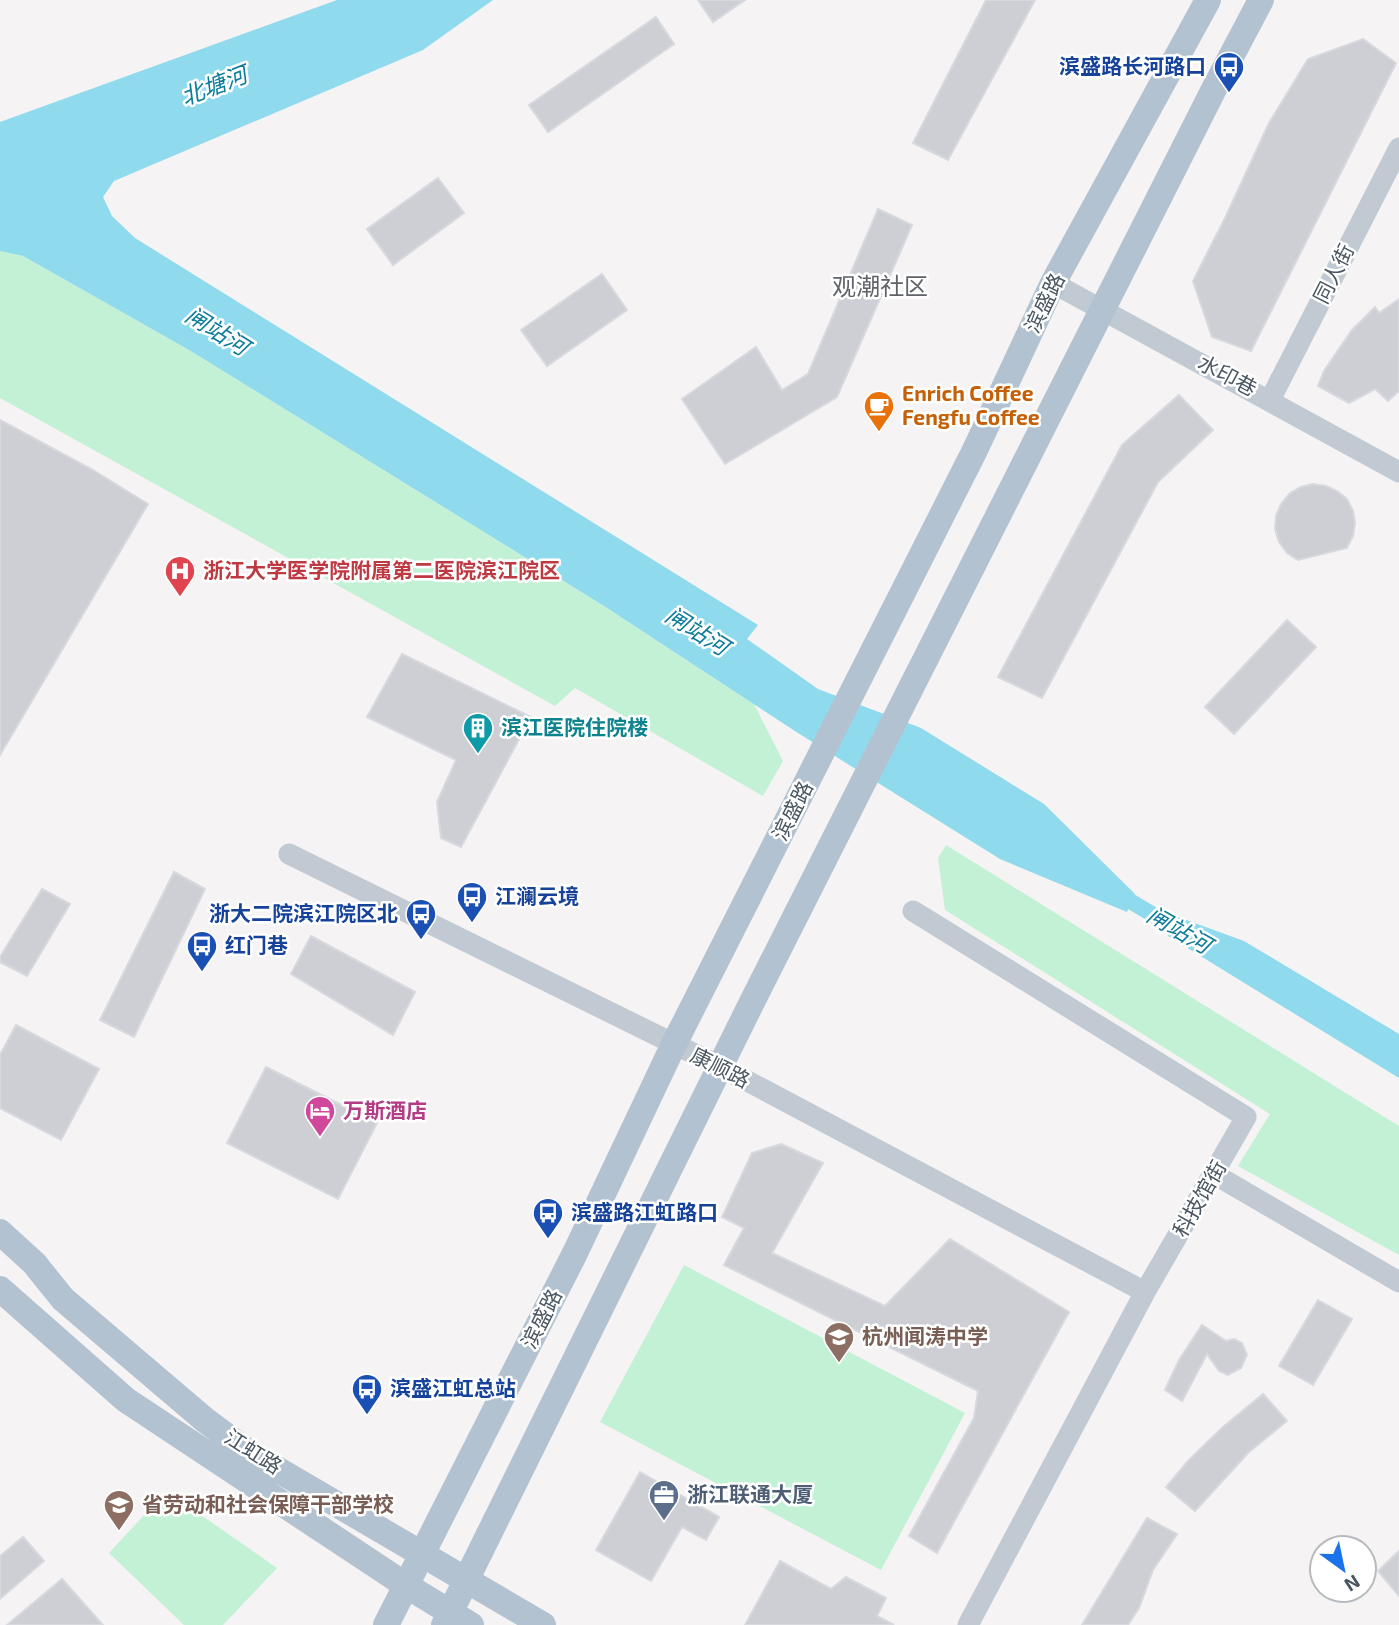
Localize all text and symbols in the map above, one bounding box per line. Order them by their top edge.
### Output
bus stop icon: 滨盛路长河路口 [1212,50,1246,94]
place label: 滨盛路长河路口 [1059,53,1206,78]
water label: 北塘河 [176,58,255,111]
street label: 同人街 [1307,240,1358,307]
street label: 滨盛路 [1019,269,1069,336]
district label: 观潮社区 [832,271,928,300]
water label: 闸站河 [181,300,258,362]
street label: 水印巷 [1194,349,1261,401]
place label: Enrich Coffee Fengfu Coffee [902,380,1040,429]
cafe icon: Enrich Coffee Fengfu Coffee [862,389,896,433]
hospital icon: 浙江大学医学院附属第二医院滨江院区 [163,554,197,598]
place label: 浙江大学医学院附属第二医院滨江院区 [203,557,560,582]
water label: 闸站河 [661,600,738,662]
building icon: 滨江医院住院楼 [461,711,495,755]
place label: 滨江医院住院楼 [501,714,648,739]
street label: 滨盛路 [766,777,817,844]
bus stop icon: 江澜云境 [455,880,489,924]
place label: 江澜云境 [495,883,579,908]
bus stop icon: 浙大二院滨江院区北 [404,897,438,941]
place label: 浙大二院滨江院区北 [209,900,398,925]
water label: 闸站河 [1143,900,1220,961]
bus stop icon: 红门巷 [185,929,219,973]
place label: 红门巷 [225,932,288,957]
street label: 康顺路 [687,1041,754,1092]
hotel icon: 万斯酒店 [303,1094,337,1138]
place label: 万斯酒店 [343,1097,427,1122]
street label: 科技馆街 [1167,1156,1231,1241]
bus stop icon: 滨盛路江虹路口 [531,1196,565,1240]
place label: 滨盛路江虹路口 [571,1199,718,1224]
street label: 滨盛路 [515,1285,566,1352]
school or university icon: 杭州闻涛中学 [822,1320,856,1364]
place label: 杭州闻涛中学 [862,1323,988,1348]
bus stop icon: 滨盛江虹总站 [350,1372,384,1416]
place label: 滨盛江虹总站 [390,1375,516,1400]
street label: 江虹路 [221,1423,287,1478]
office icon: 浙江联通大厦 [647,1478,681,1522]
place label: 浙江联通大厦 [687,1481,813,1506]
school or university icon: 省劳动和社会保障干部学校 [102,1488,136,1532]
place label: 省劳动和社会保障干部学校 [142,1491,394,1516]
north arrow [1308,1534,1378,1604]
text: N [1341,1570,1365,1597]

